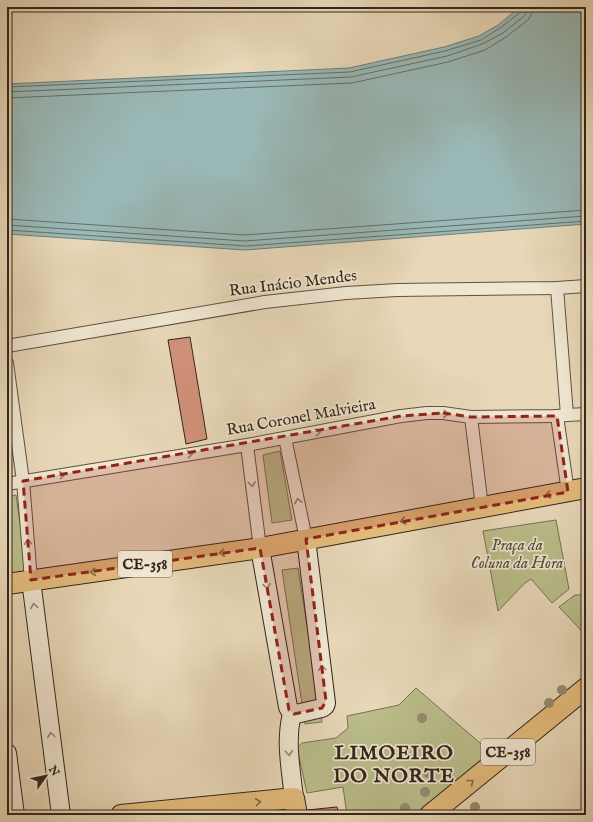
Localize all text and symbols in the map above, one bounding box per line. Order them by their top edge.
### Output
street label: Rua Inácio Mendes [228,266,358,302]
street label: Rua Coronel Malvieira [225,395,377,441]
one-way arrow [443,409,449,418]
one-way arrow [315,428,321,436]
one-way arrow [187,450,193,459]
one-way arrow [58,471,65,480]
one-way arrow [247,480,256,487]
one-way arrow [545,490,551,499]
one-way arrow [295,498,303,504]
one-way arrow [400,517,406,525]
park label: Praça da Coluna da Hora [471,536,563,574]
one-way arrow [23,539,32,545]
one-way arrow [219,548,225,557]
road number: CE-358 [118,551,172,577]
one-way arrow [90,567,96,576]
one-way arrow [262,583,271,589]
one-way arrow [30,603,39,609]
one-way arrow [318,665,327,672]
one-way arrow [47,732,56,738]
road number: CE-358 [481,739,535,765]
district label: LIMOEIRO DO NORTE [333,741,455,789]
one-way arrow [285,750,294,756]
north arrow [26,756,66,796]
text: N [45,762,62,779]
one-way arrow [466,779,473,786]
one-way arrow [255,797,261,806]

